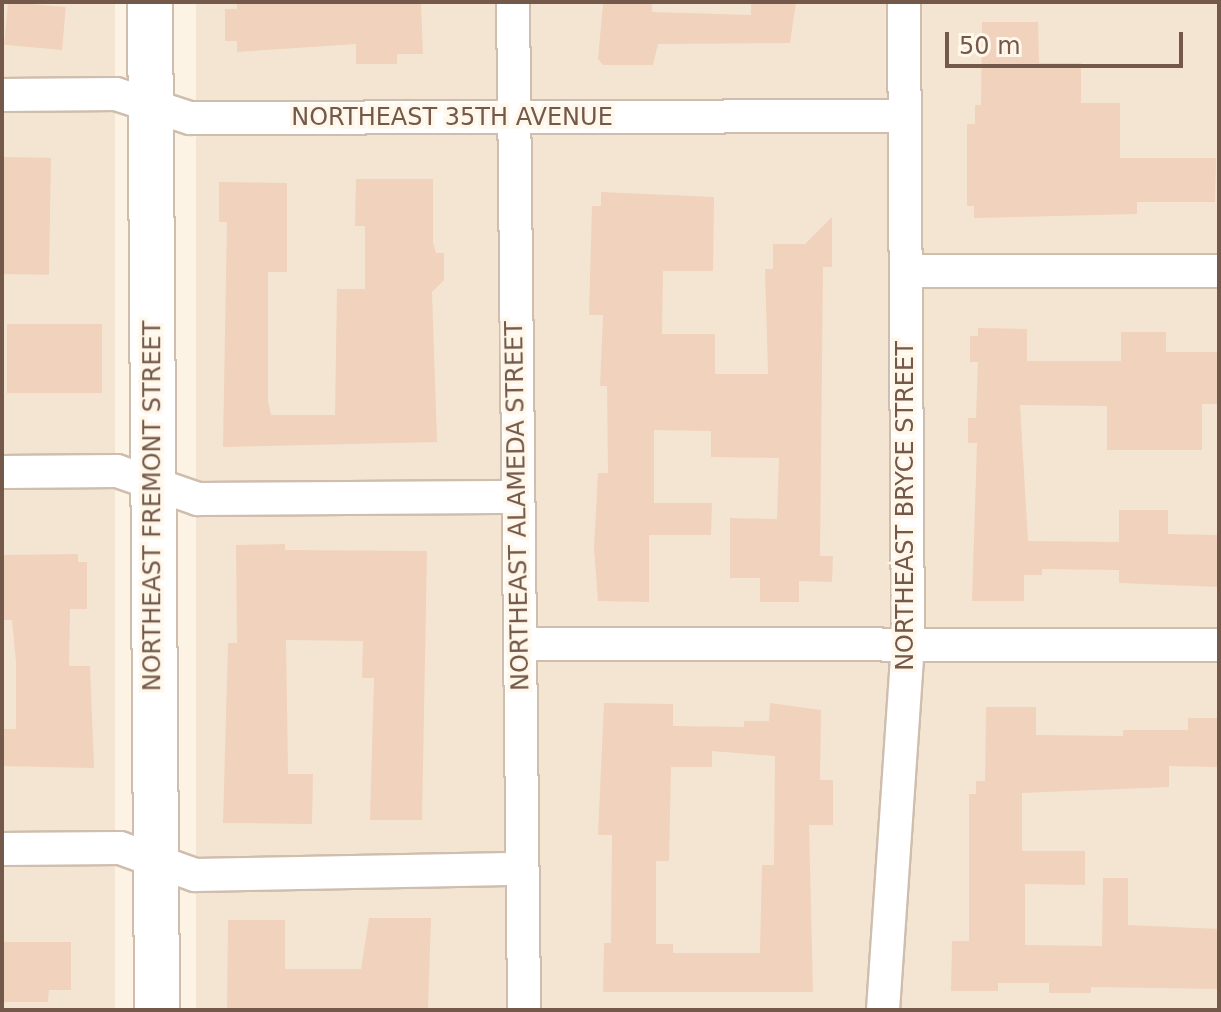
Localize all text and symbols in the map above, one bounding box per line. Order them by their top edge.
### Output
scale bar [949,16,1187,66]
text: 50 m [959,32,1021,60]
street label: NORTHEAST 35TH AVENUE [291,104,613,132]
street label: NORTHEAST FREMONT STREET [139,321,167,691]
street label: NORTHEAST ALAMEDA STREET [500,321,536,691]
street label: NORTHEAST BRYCE STREET [892,341,920,671]

